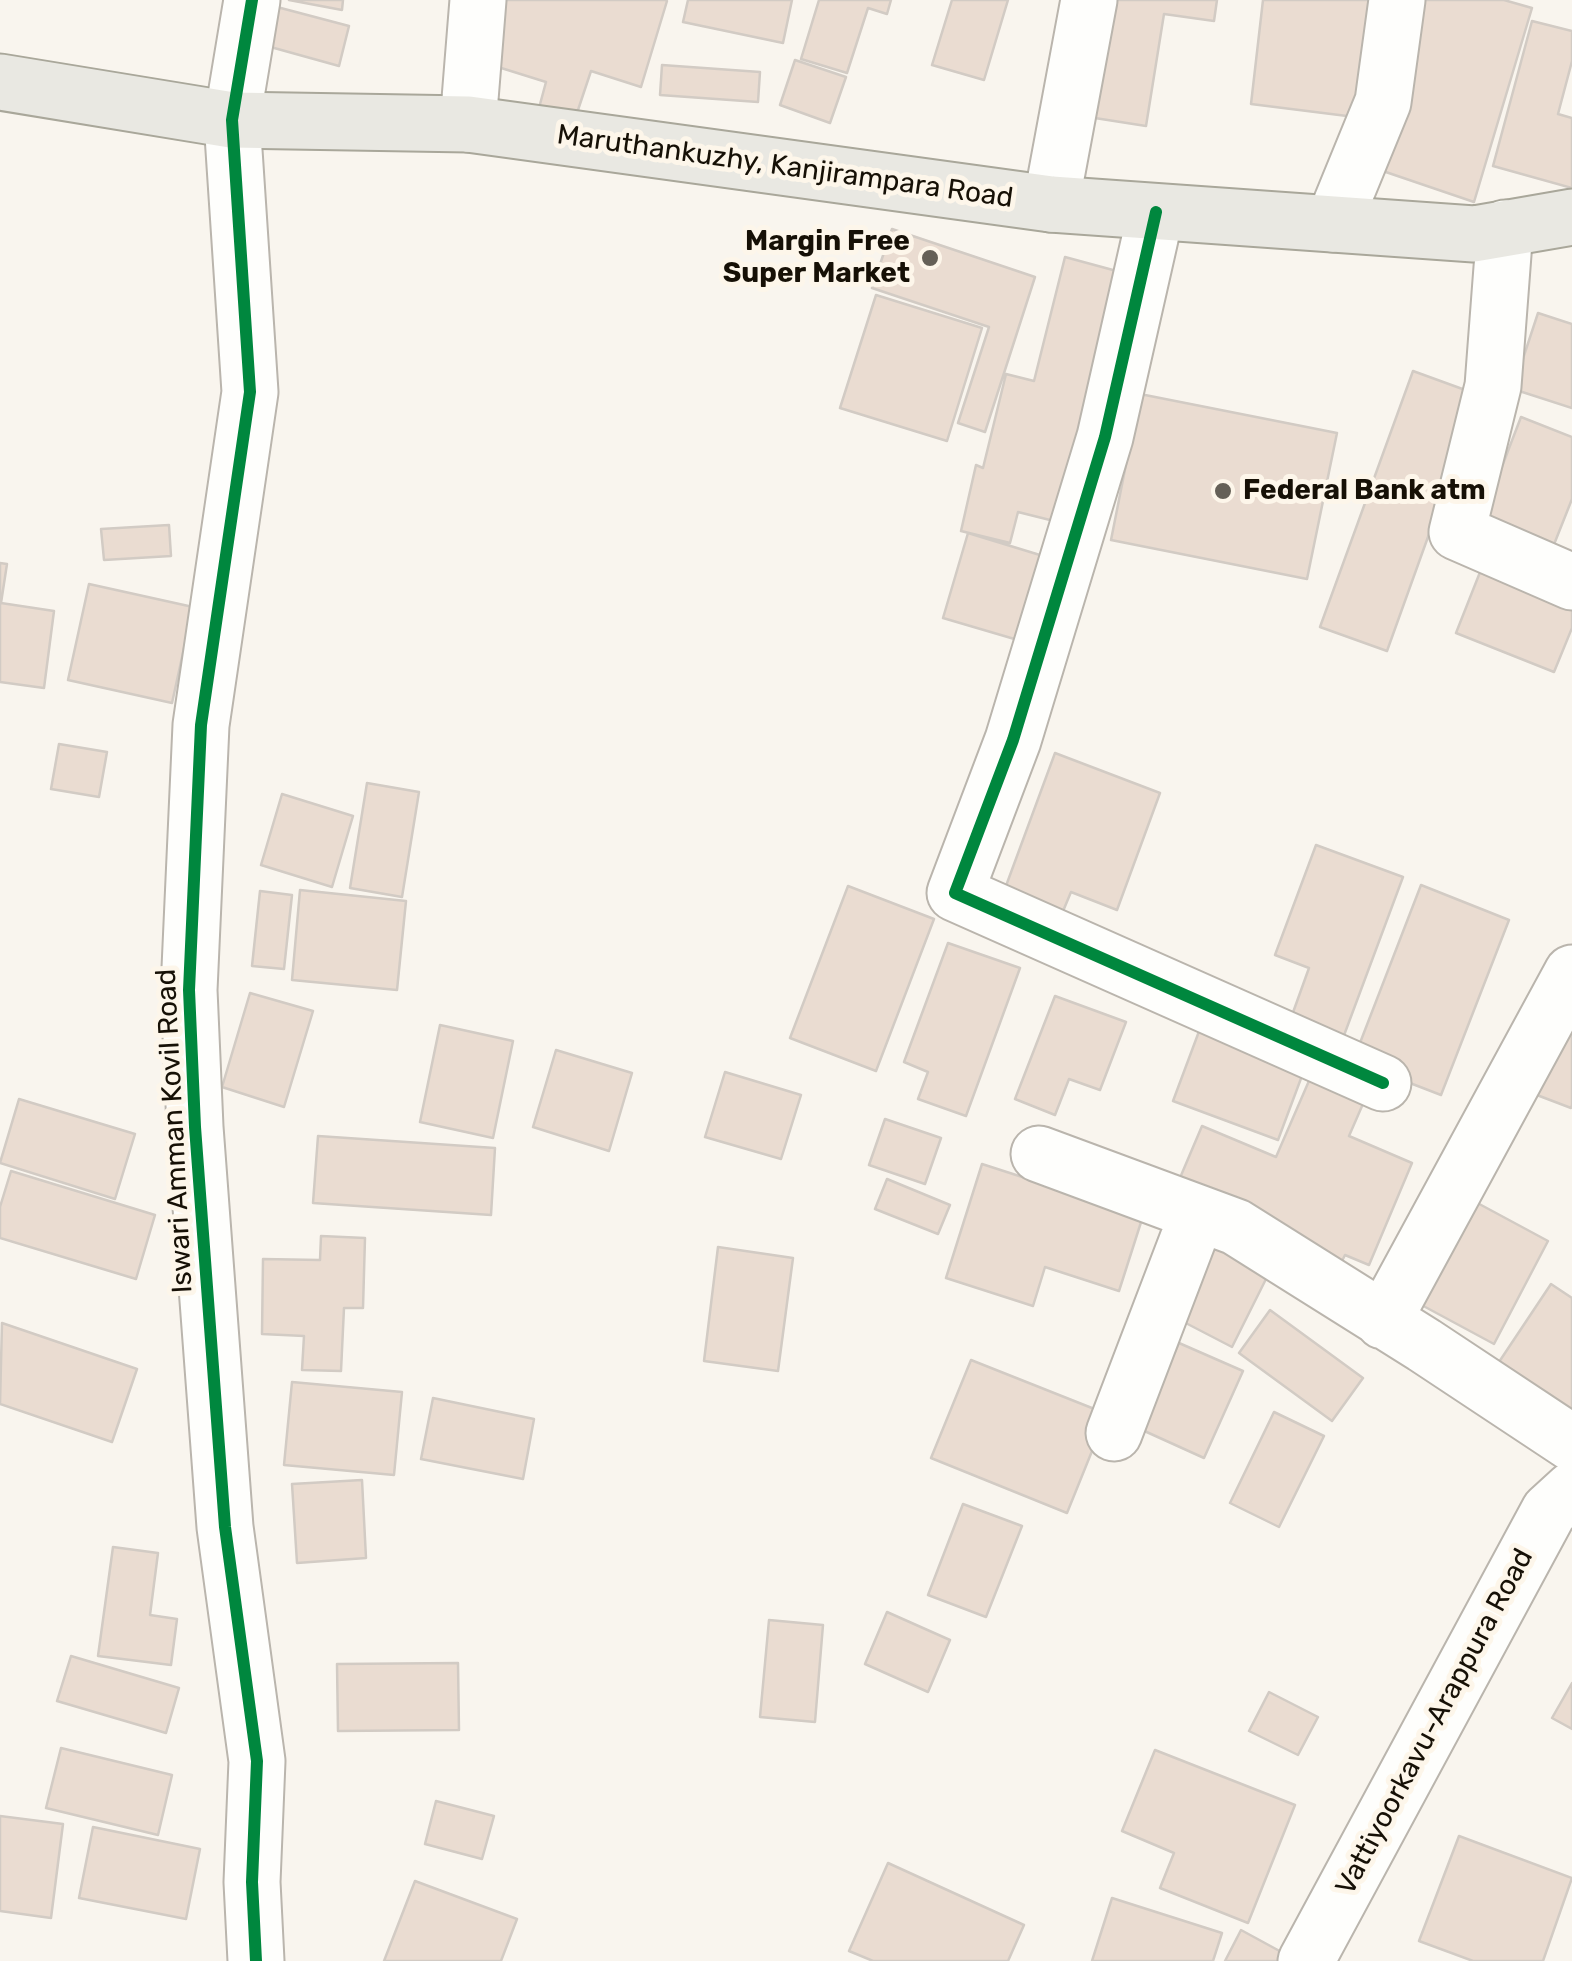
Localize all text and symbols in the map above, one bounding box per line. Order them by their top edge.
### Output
street label: Maruthankuzhy, Kanjirampara Road [555,118,1015,216]
place label: Margin Free Super Market [723,225,910,291]
marker: Margin Free Super Market [919,247,941,269]
place label: Federal Bank atm [1243,474,1486,508]
marker: Federal Bank atm [1212,480,1234,502]
street label: Iswari Amman Kovil Road [150,968,200,1294]
street label: Vattiyoorkavu-Arappura Road [1329,1543,1541,1901]

